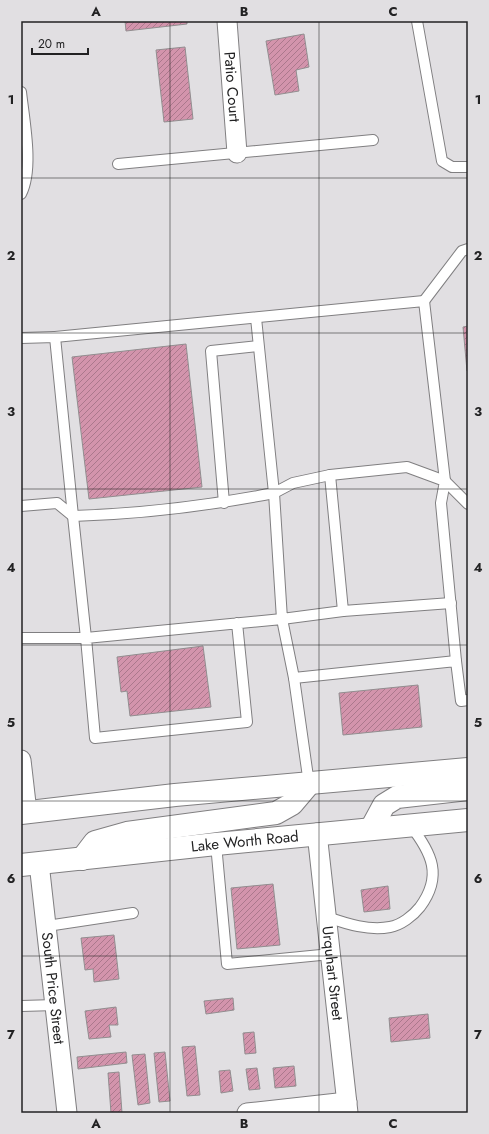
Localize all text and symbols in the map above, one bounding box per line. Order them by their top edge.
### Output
text: A [90,2,101,21]
text: B [240,2,249,21]
text: C [388,2,398,21]
scale bar [32,30,88,56]
text: 20 m [38,35,65,53]
street label: Patio Court [218,51,246,123]
text: 1 [8,90,14,109]
text: 1 [475,90,481,109]
text: 2 [7,246,15,265]
text: 2 [474,246,482,265]
text: 3 [7,402,15,421]
text: 3 [474,402,482,421]
text: 4 [6,558,16,577]
text: 4 [473,558,483,577]
text: 5 [7,713,15,732]
text: 5 [474,713,482,732]
street label: Lake Worth Road [190,825,300,858]
text: 6 [7,869,16,888]
text: 6 [474,869,483,888]
street label: Urquhart Street [316,925,349,1022]
street label: South Price Street [36,931,70,1046]
text: 7 [7,1025,15,1044]
text: 7 [474,1025,482,1044]
text: A [90,1114,101,1133]
text: B [240,1114,249,1133]
text: C [388,1114,398,1133]

